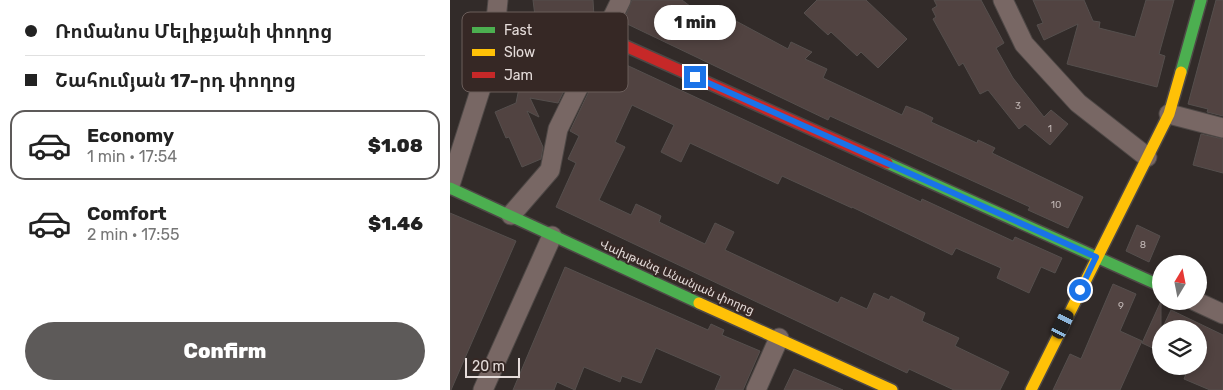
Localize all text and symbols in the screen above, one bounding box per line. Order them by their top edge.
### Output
callout: 1 min [654,5,736,40]
legend [462,12,628,92]
text: 1 min [674,13,716,32]
text: Ռոմանոս Մելիքյանի փողոց [55,20,332,43]
text: Fast [504,22,533,39]
text: Slow [504,44,535,61]
route end [684,66,706,88]
text: Jam [504,67,533,84]
text: Շահումյան 17-րդ փողոց [55,69,296,92]
house number: 3 [1015,100,1021,112]
icon: car [27,123,72,168]
house number: 1 [1048,123,1052,135]
text: Economy [87,124,174,147]
text: $1.08 [368,134,423,157]
text: 1 min · 17:54 [87,147,177,166]
house number: 10 [1051,199,1061,211]
icon: car [27,201,72,246]
text: Comfort [87,202,167,225]
text: $1.46 [368,212,423,235]
text: 2 min · 17:55 [87,225,179,244]
street label: Վախթանգ Անանյան փողոց [598,236,756,318]
house number: 8 [1140,239,1146,251]
north arrow [1152,255,1208,310]
map controls [1152,255,1207,375]
route start [1069,279,1091,301]
house number: 9 [1118,300,1124,312]
car [1049,307,1076,341]
button: layers [1152,320,1207,375]
button: Confirm [25,322,425,380]
scale bar [465,355,520,378]
text: 20 m [472,358,505,375]

